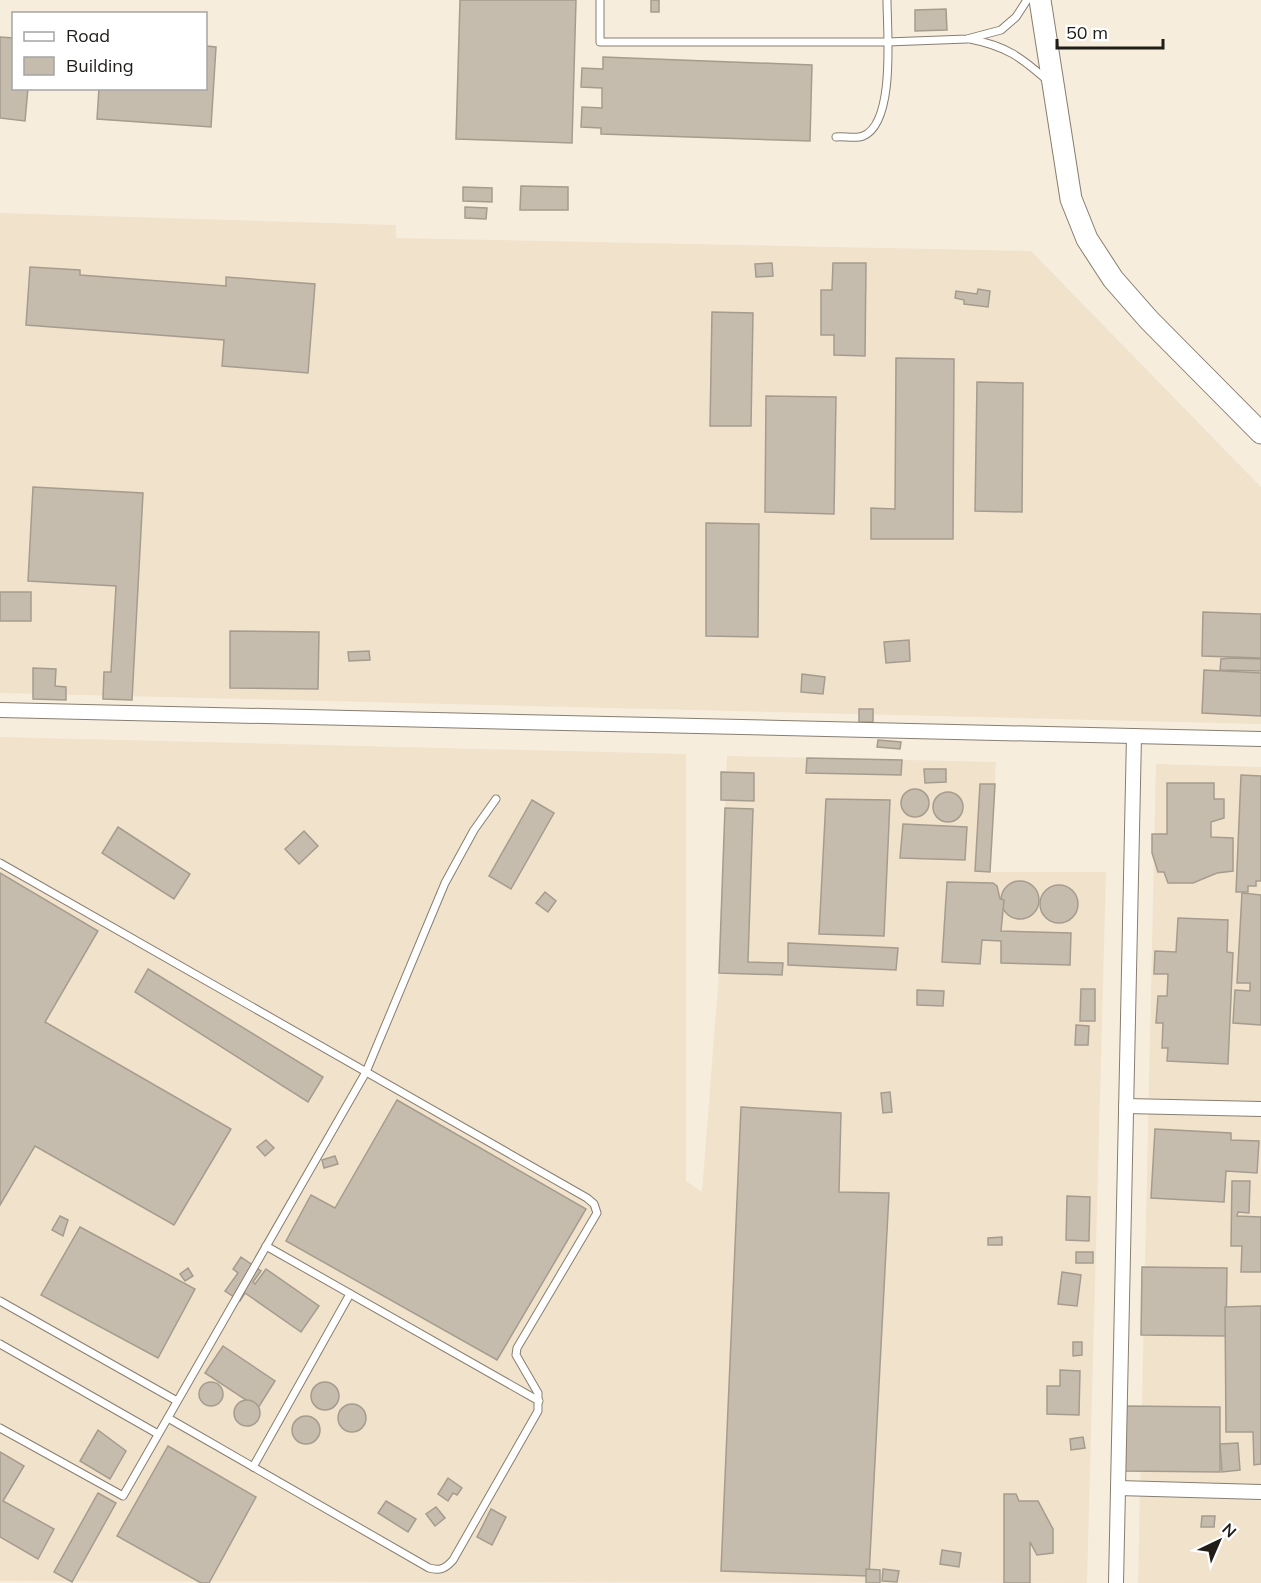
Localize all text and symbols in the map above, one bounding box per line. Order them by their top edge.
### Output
legend [12,12,207,90]
scale bar [1057,12,1164,50]
text: 50 m [1066,21,1108,44]
text: Road [66,24,110,47]
text: Building [66,54,134,77]
north arrow [1189,1511,1249,1571]
text: N [1218,1519,1241,1542]

